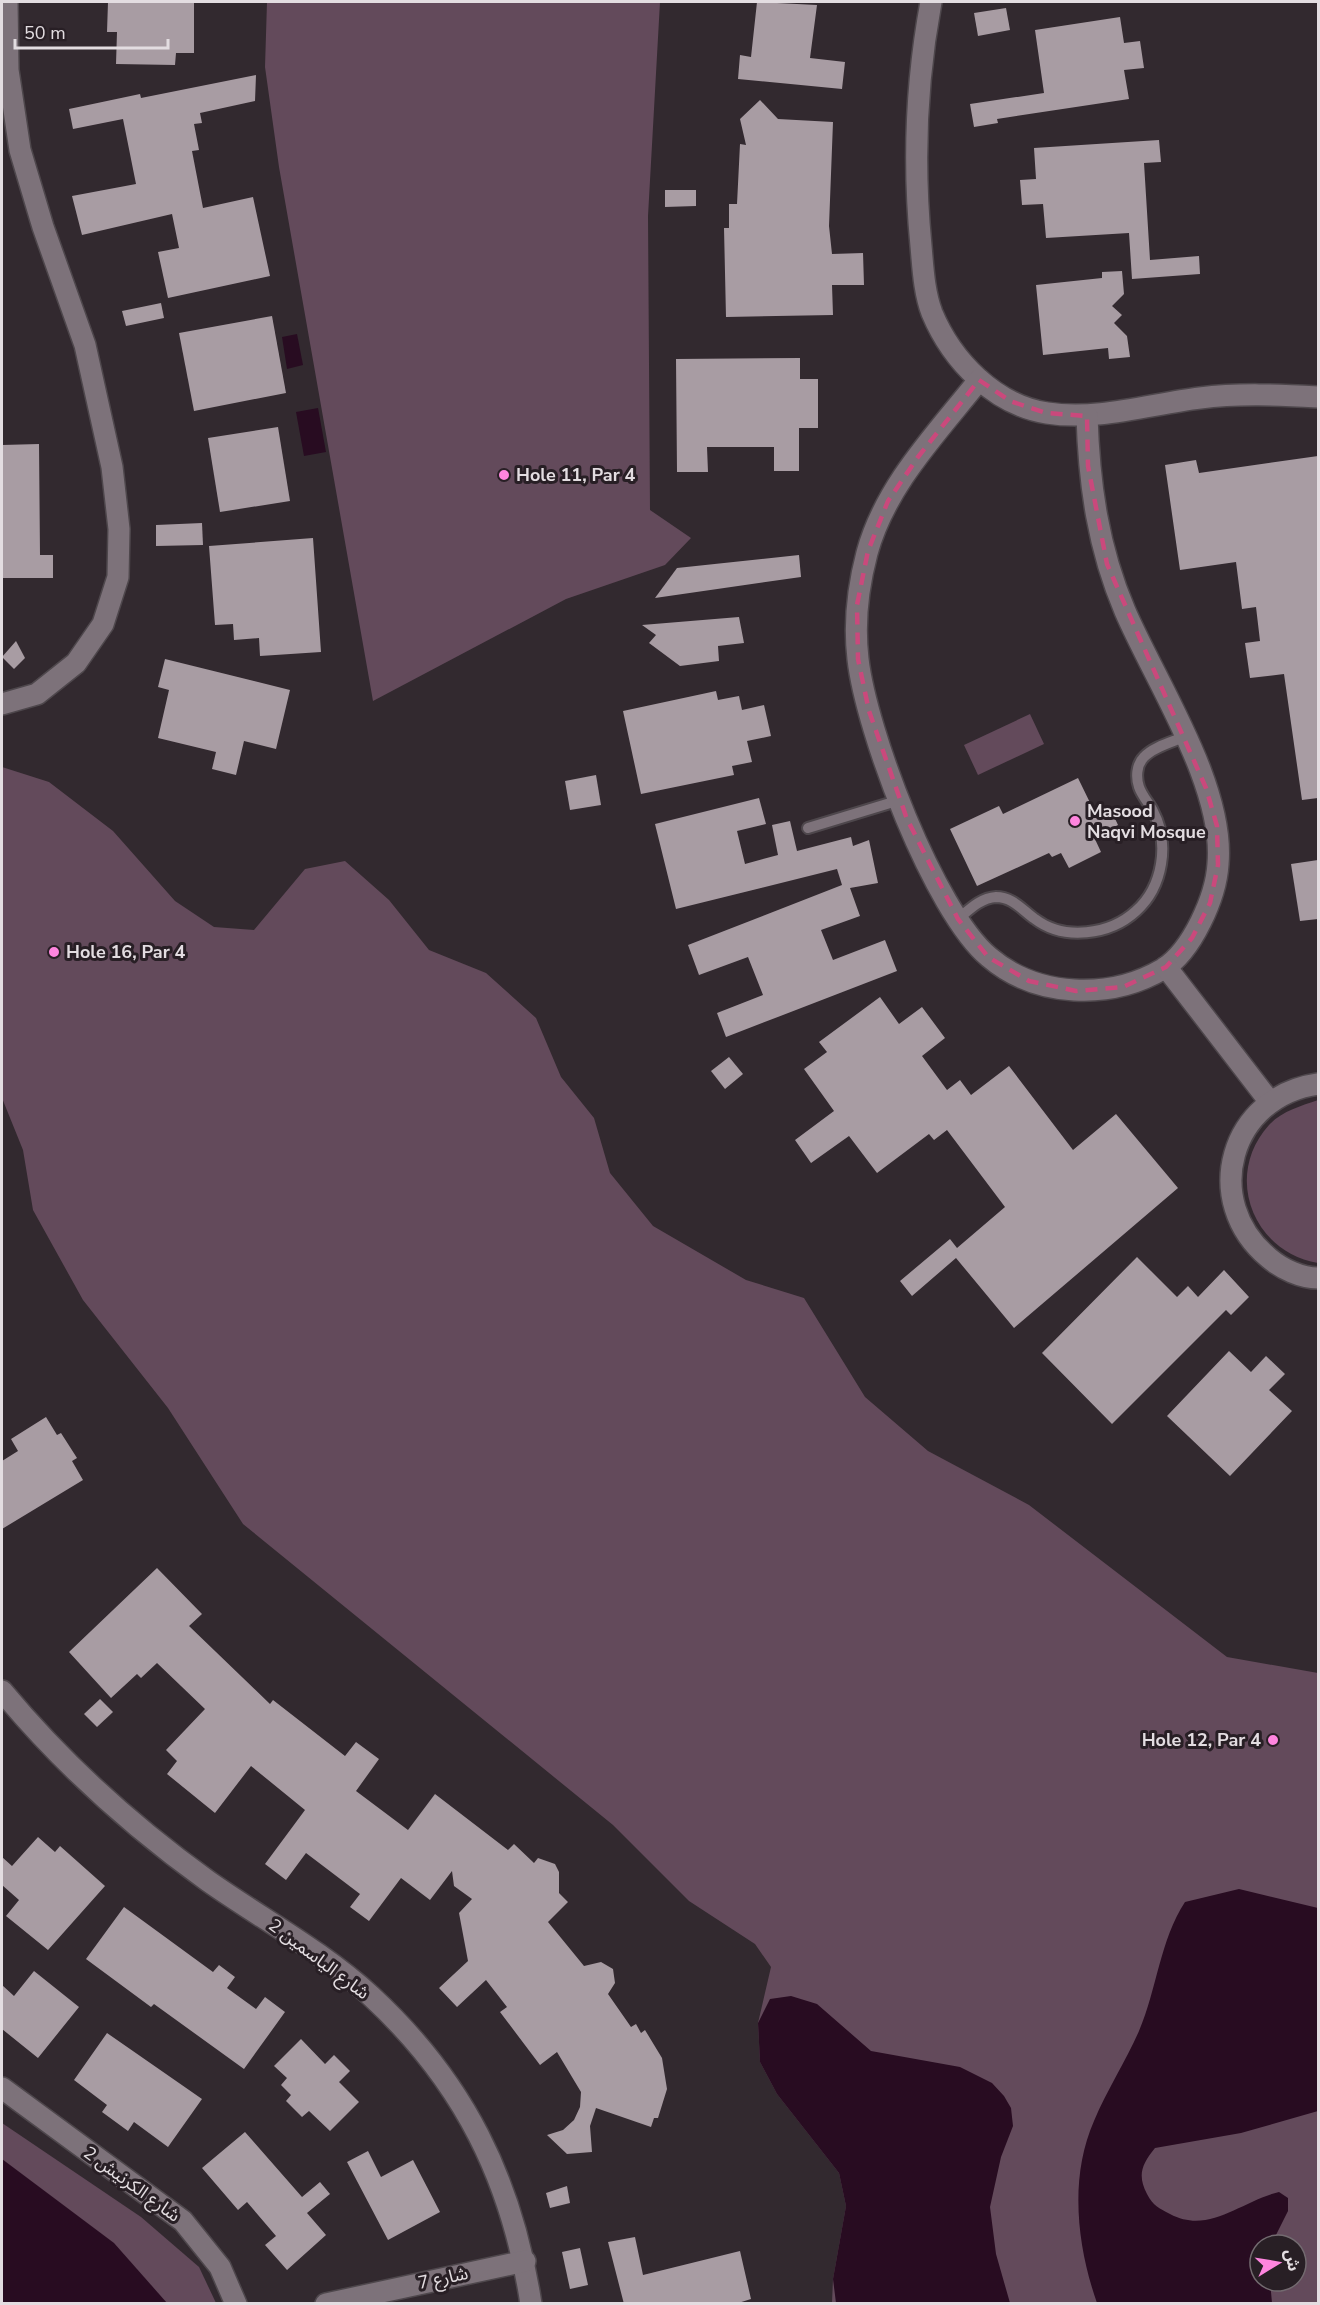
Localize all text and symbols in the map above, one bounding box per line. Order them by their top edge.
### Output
scale bar [15,12,168,50]
text: 50 m [24,21,66,45]
place label: Hole 11, Par 4 [516,463,636,487]
marker: Hole 11, Par 4 [497,468,511,482]
place label: Masood Naqvi Mosque [1087,799,1206,844]
marker: Masood Naqvi Mosque [1068,814,1082,828]
place label: Hole 16, Par 4 [66,940,186,964]
marker: Hole 16, Par 4 [47,945,61,959]
place label: Hole 12, Par 4 [1142,1728,1261,1752]
marker: Hole 12, Par 4 [1266,1733,1280,1747]
street label: شارع الياسمين 2 [262,1913,374,2006]
street label: شارع الكرنيش 2 [78,2141,185,2229]
north arrow [1248,2233,1308,2293]
text: ش [1279,2247,1305,2273]
street label: شارع 7 [416,2261,471,2297]

